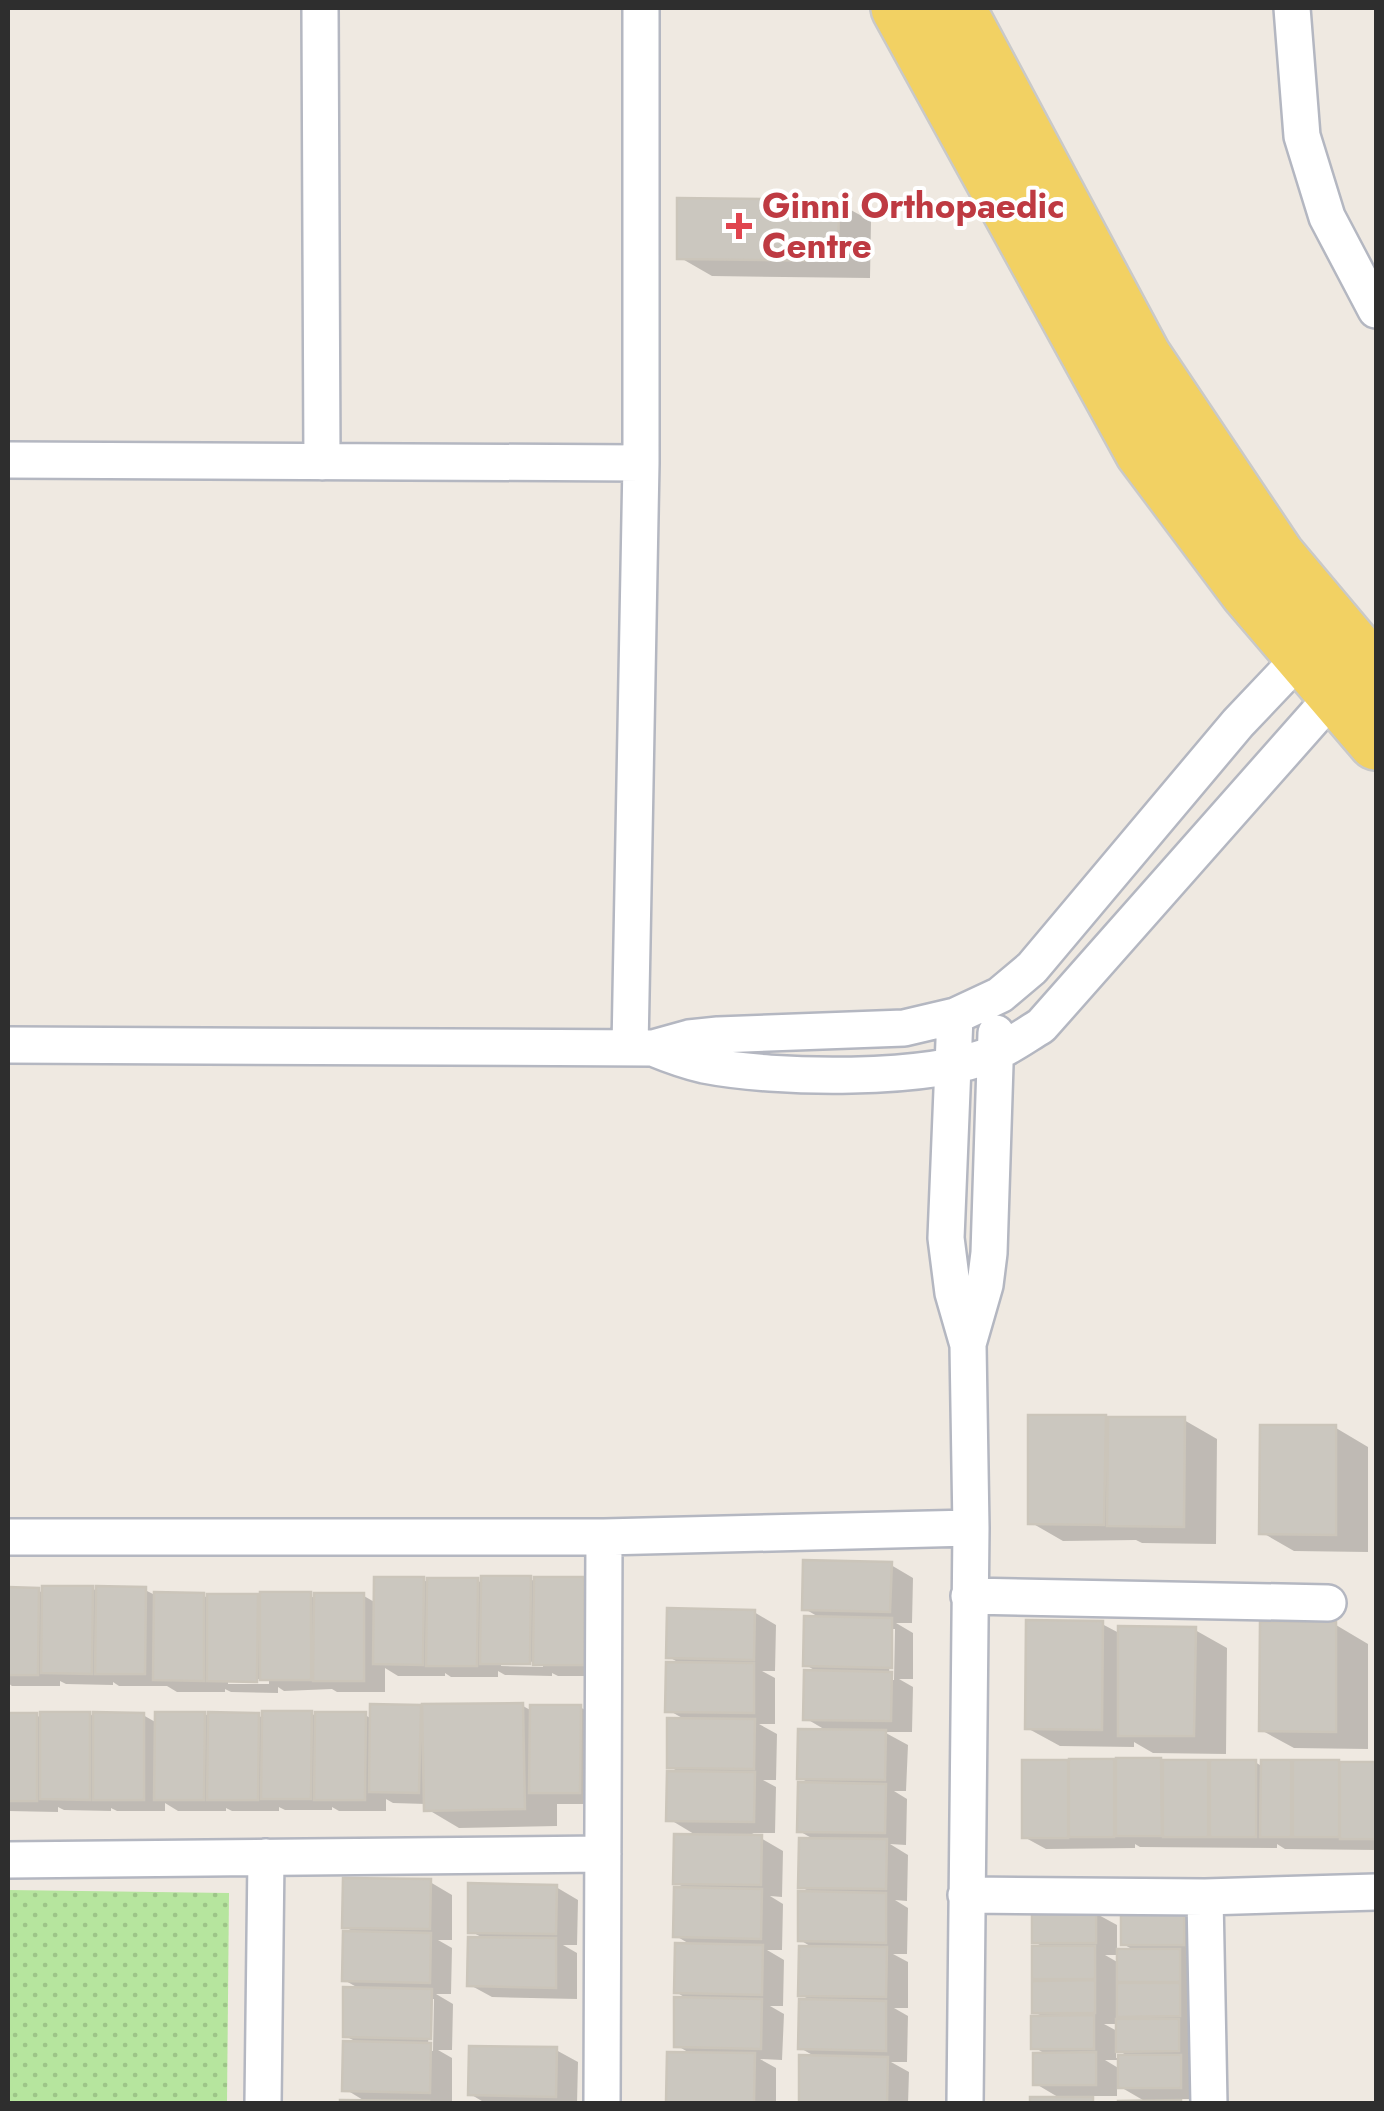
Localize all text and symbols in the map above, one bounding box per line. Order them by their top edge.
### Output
place label: Ginni Orthopaedic Centre [762,181,1064,271]
marker: Ginni Orthopaedic Centre [726,213,752,239]

